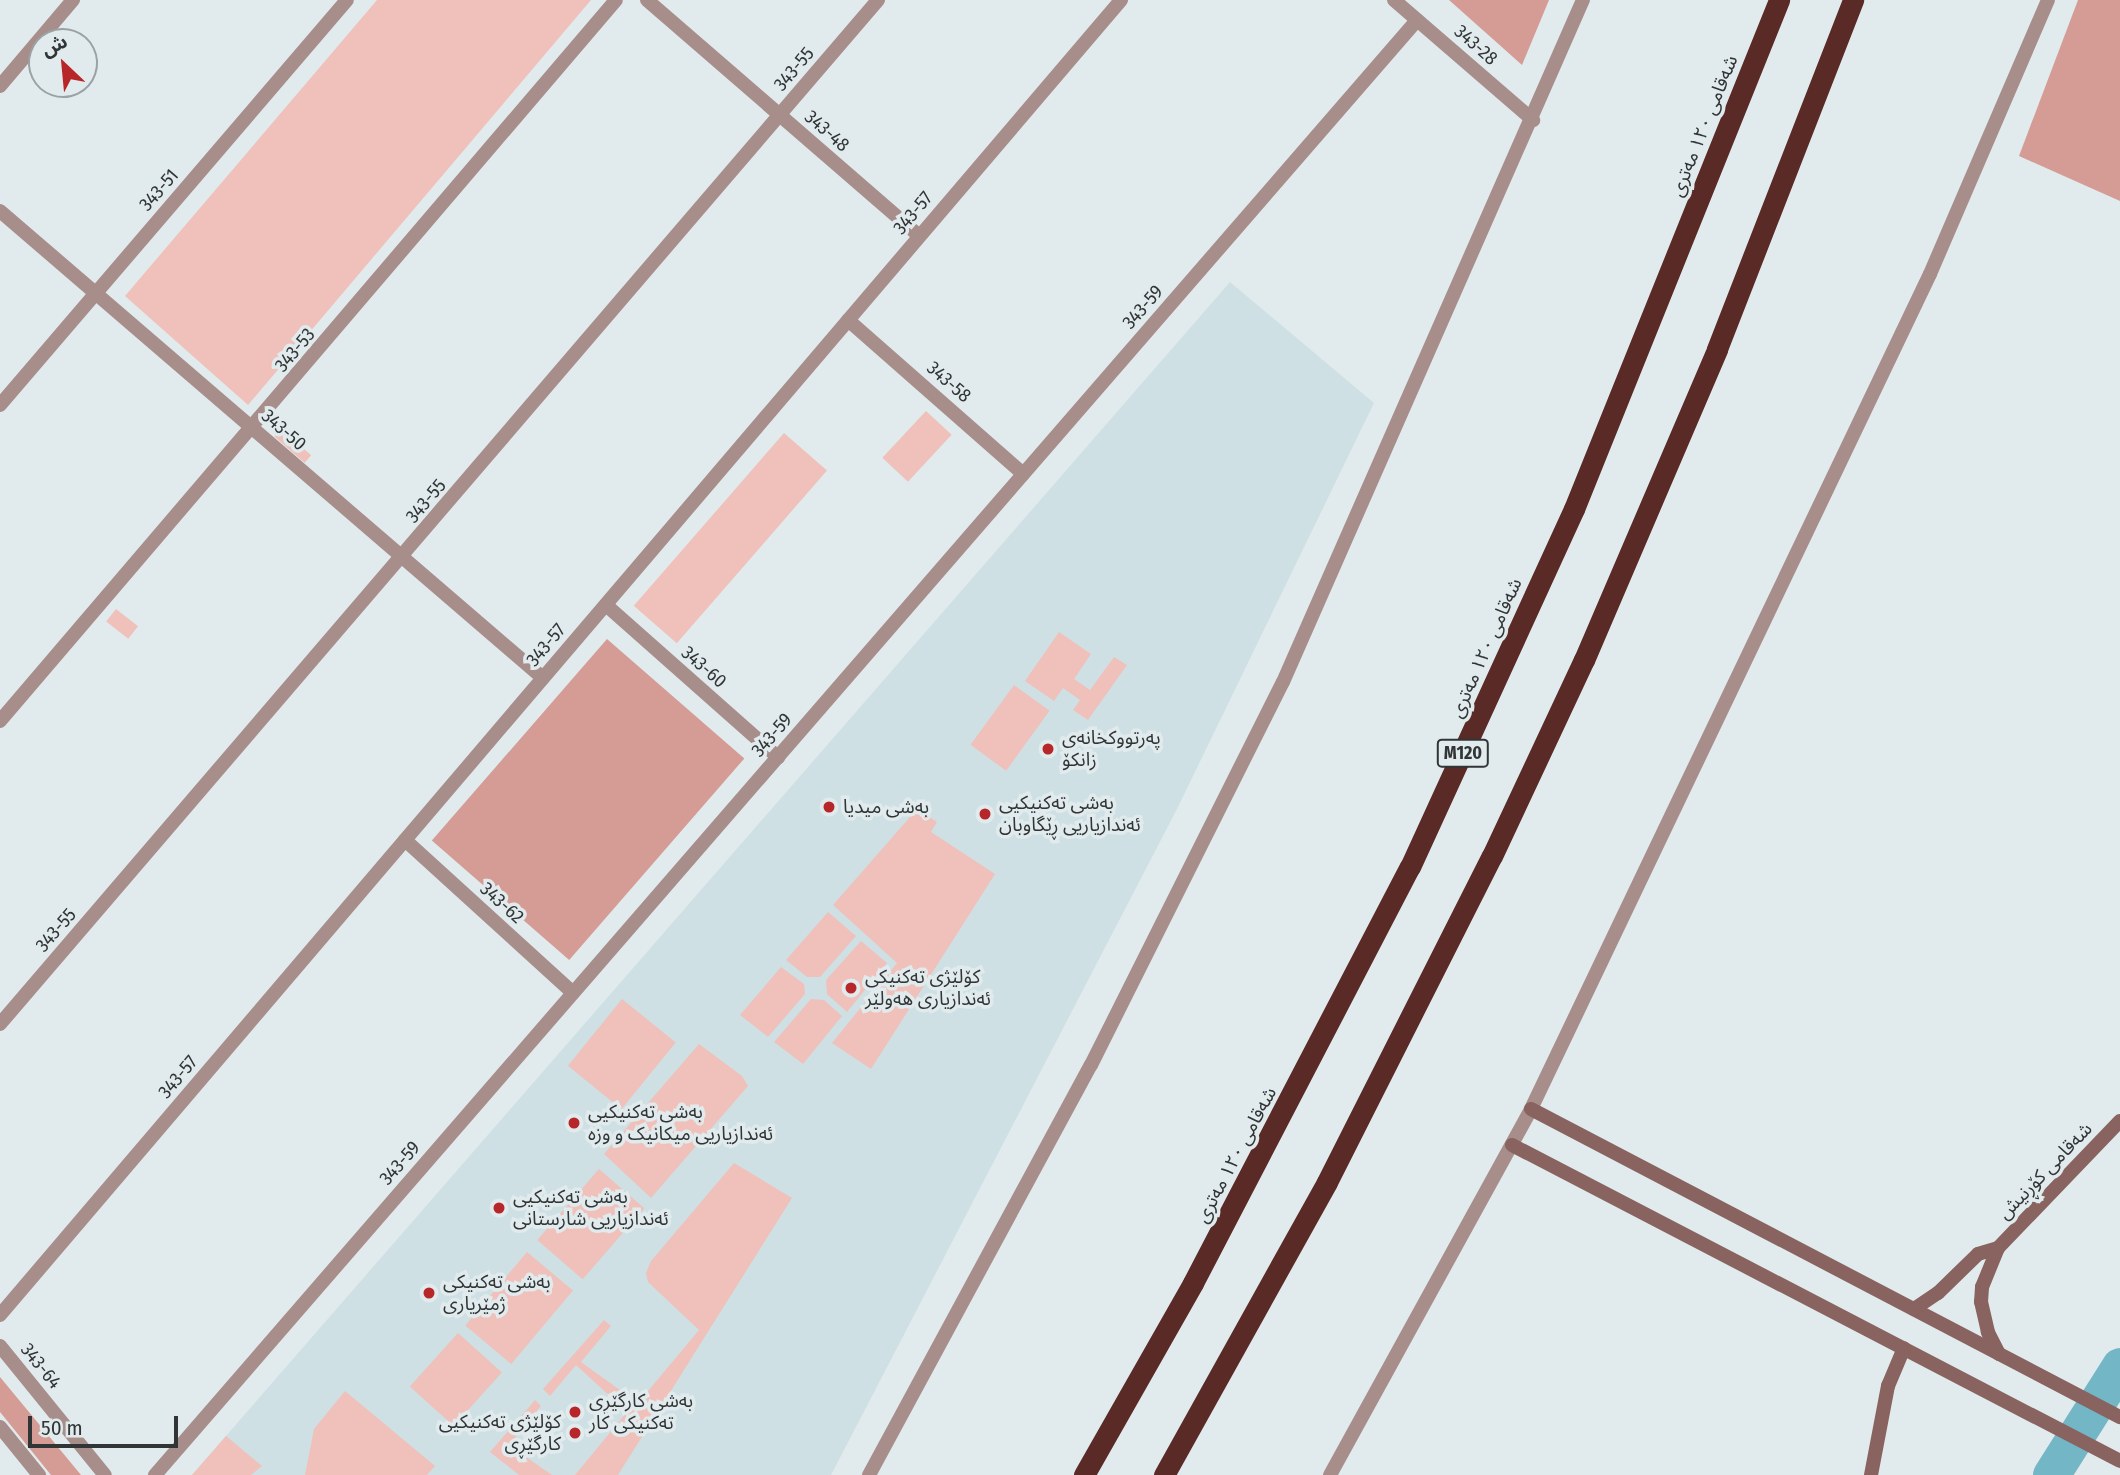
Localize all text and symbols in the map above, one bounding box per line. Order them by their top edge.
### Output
street label: 343-28 [1450,20,1502,70]
north arrow [28,28,98,98]
text: ش [38,29,71,62]
street label: 343-55 [769,42,819,96]
street label: شەقامی ١٢٠ مەتری [1665,52,1743,200]
street label: 343-48 [800,106,854,156]
street label: 343-51 [135,164,183,216]
street label: 343-57 [889,187,937,239]
street label: 343-59 [1118,280,1168,334]
street label: 343-53 [270,324,320,376]
street label: 343-58 [922,357,976,407]
street label: 343-50 [257,405,311,455]
street label: 343-55 [401,474,451,528]
street label: شەقامی ١٢٠ مەتری [1445,575,1527,721]
street label: 343-57 [522,619,570,671]
street label: 343-60 [677,641,731,693]
street label: 343-59 [747,708,797,762]
place label: پەرتووکخانەی زانکۆ [1062,727,1161,771]
road number: M120 [1437,738,1489,768]
marker: پەرتووکخانەی زانکۆ [1040,741,1056,757]
place label: بەشی تەکنیکیی ئەندازیاریی ڕێگاوبان [999,792,1141,836]
place label: بەشی میدیا [843,796,929,818]
marker: بەشی میدیا [821,799,837,815]
marker: بەشی تەکنیکیی ئەندازیاریی ڕێگاوبان [977,806,993,822]
street label: 343-62 [476,878,528,928]
street label: 343-55 [31,904,81,956]
place label: کۆلێژی تەکنیکی ئەندازیاری هەولێر [865,966,991,1010]
marker: کۆلێژی تەکنیکی ئەندازیاری هەولێر [843,980,859,996]
street label: 343-57 [154,1051,202,1103]
street label: شەقامی ١٢٠ مەتری [1191,1083,1281,1227]
place label: بەشی تەکنیکیی ئەندازیاریی میکانیک و وزە [588,1101,773,1145]
marker: بەشی تەکنیکیی ئەندازیاریی میکانیک و وزە [566,1115,582,1131]
street label: شەقامی کۆڕنیش [1993,1118,2097,1224]
street label: 343-59 [375,1136,425,1190]
place label: بەشی تەکنیکیی ئەندازیاریی شارستانی [513,1186,669,1230]
marker: بەشی تەکنیکیی ئەندازیاریی شارستانی [491,1200,507,1216]
place label: بەشی تەکنیکی ژمێریاری [443,1271,551,1315]
marker: بەشی تەکنیکی ژمێریاری [421,1285,437,1301]
street label: 343-64 [16,1339,66,1393]
place label: بەشی کارگێڕی تەکنیکی کار [589,1390,693,1434]
scale bar [32,1402,182,1446]
marker: بەشی کارگێڕی تەکنیکی کار [567,1404,583,1420]
place label: کۆلێژی تەکنیکیی کارگێڕی [439,1411,561,1455]
text: 50 m [41,1415,83,1441]
marker: کۆلێژی تەکنیکیی کارگێڕی [567,1425,583,1441]

